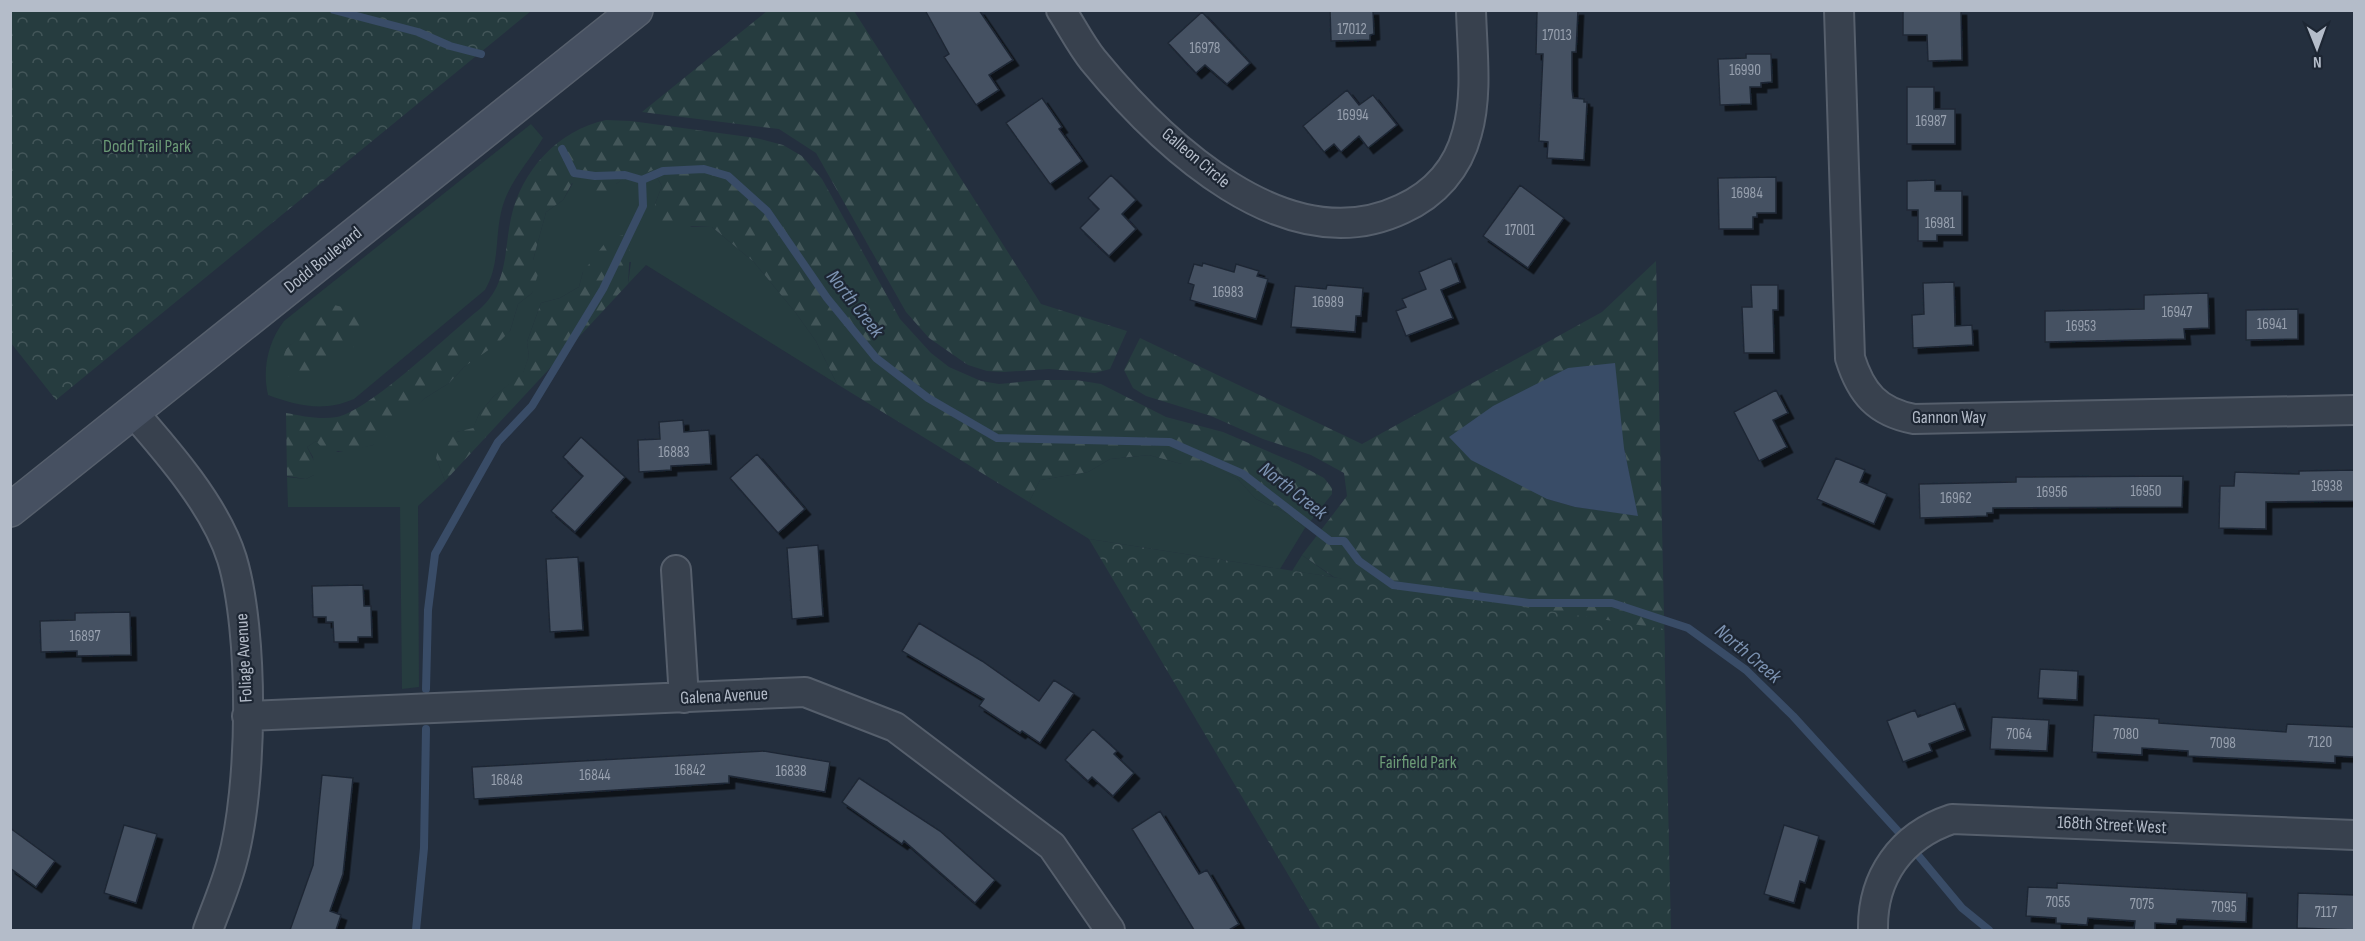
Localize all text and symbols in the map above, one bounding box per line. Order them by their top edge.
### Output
north arrow [2287,18,2347,78]
house number: 17012 [1337,20,1367,39]
house number: 17013 [1542,26,1572,45]
house number: 16978 [1190,39,1220,58]
text: N [2313,52,2322,71]
house number: 16990 [1729,61,1761,80]
house number: 16994 [1337,106,1369,125]
house number: 16987 [1916,112,1946,131]
street label: Galleon Circle [1158,123,1234,193]
park label: Dodd Trail Park [103,136,191,157]
house number: 16984 [1731,184,1763,203]
house number: 16981 [1925,214,1956,233]
house number: 17001 [1505,221,1536,240]
street label: Dodd Boulevard [280,222,366,298]
water label: North Creek [821,265,889,343]
house number: 16983 [1212,283,1244,302]
house number: 16989 [1312,293,1344,312]
house number: 16947 [2162,303,2192,322]
house number: 16941 [2257,315,2288,334]
house number: 16953 [2066,317,2096,336]
street label: Gannon Way [1912,407,1986,428]
house number: 16883 [658,443,690,462]
water label: North Creek [1254,457,1332,525]
house number: 16938 [2311,477,2343,496]
house number: 16950 [2130,482,2162,501]
house number: 16956 [2037,483,2067,502]
house number: 16962 [1940,489,1972,508]
street label: Foliage Avenue [231,613,257,703]
water label: North Creek [1710,619,1787,689]
house number: 16897 [69,627,101,646]
street label: Galena Avenue [680,683,768,709]
house number: 7064 [2006,725,2032,744]
house number: 7080 [2113,725,2139,744]
house number: 7120 [2308,733,2332,752]
house number: 7098 [2210,734,2236,753]
park label: Fairfield Park [1379,752,1457,773]
house number: 16842 [674,761,706,780]
house number: 16838 [775,762,807,781]
house number: 16844 [579,766,611,785]
house number: 16848 [491,771,523,790]
street label: 168th Street West [2057,812,2168,838]
house number: 7055 [2046,893,2070,912]
house number: 7075 [2130,895,2154,914]
house number: 7095 [2211,898,2237,917]
house number: 7117 [2315,903,2337,922]

